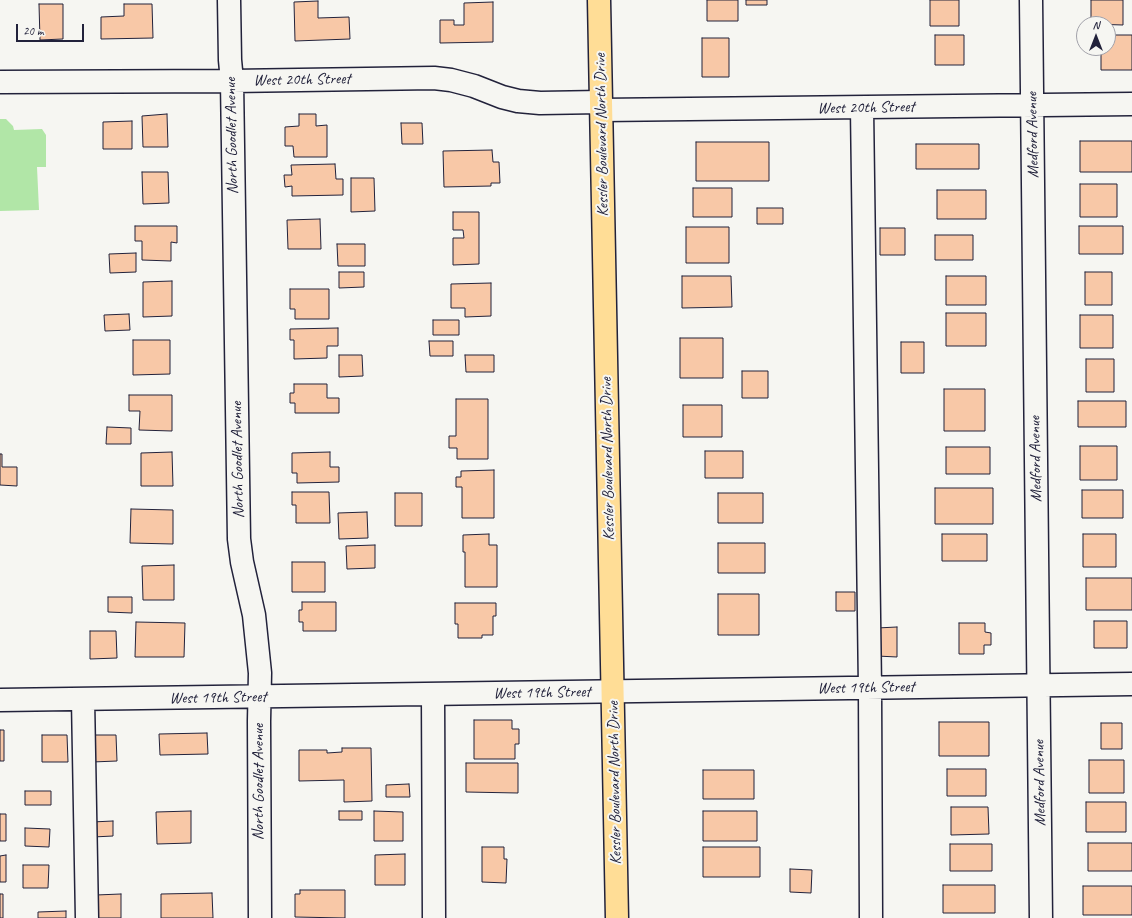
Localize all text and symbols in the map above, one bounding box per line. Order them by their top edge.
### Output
scale bar [18,16,86,42]
north arrow [1076,16,1116,56]
text: N [1093,18,1099,32]
text: 20 m [23,23,43,39]
street label: Kessler Boulevard North Drive [591,53,613,217]
street label: West 20th Street [253,70,351,90]
street label: North Goodlet Avenue [221,78,243,194]
street label: Medford Avenue [1023,92,1043,178]
street label: West 20th Street [817,98,915,118]
street label: Kessler Boulevard North Drive [597,377,619,541]
street label: North Goodlet Avenue [227,402,249,518]
street label: Medford Avenue [1026,416,1046,502]
street label: West 19th Street [817,678,915,698]
street label: West 19th Street [493,683,591,703]
street label: West 19th Street [169,688,267,708]
street label: Kessler Boulevard North Drive [604,701,626,865]
street label: North Goodlet Avenue [249,724,269,840]
street label: Medford Avenue [1030,740,1050,826]

